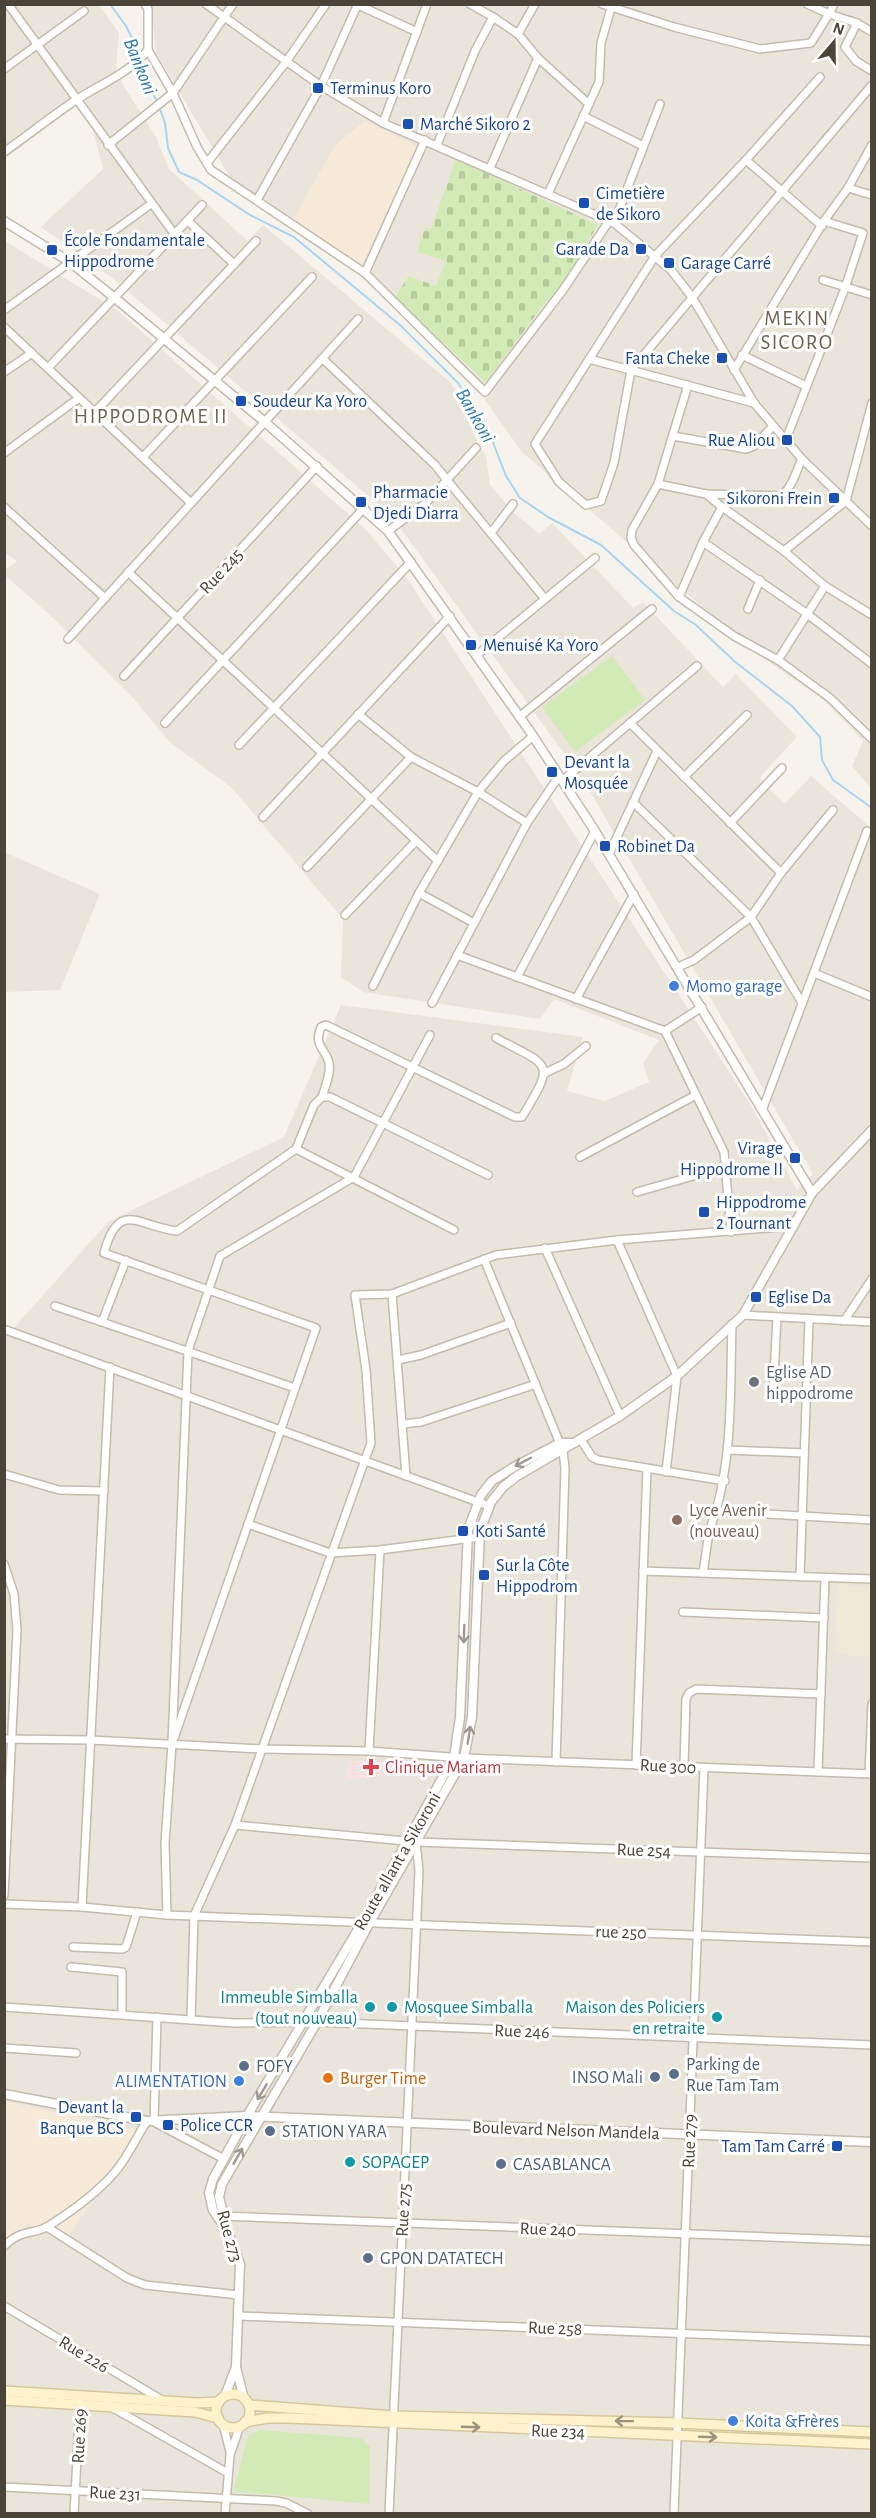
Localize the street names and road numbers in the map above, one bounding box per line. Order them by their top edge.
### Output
street label: Rue 245 [197,546,247,598]
street label: Rue 300 [639,1757,697,1777]
street label: Route allant a Sikoroni [351,1789,445,1934]
street label: Rue 254 [616,1841,672,1861]
street label: rue 250 [595,1923,647,1943]
street label: Rue 246 [494,2022,550,2042]
street label: Rue 279 [680,2114,700,2168]
street label: Boulevard Nelson Mandela [472,2119,660,2143]
street label: Rue 275 [394,2183,414,2237]
street label: Rue 273 [213,2208,245,2264]
street label: Rue 240 [519,2220,576,2240]
street label: Rue 258 [528,2319,582,2339]
street label: Rue 226 [55,2333,112,2377]
street label: Rue 269 [70,2408,90,2464]
street label: Rue 234 [531,2422,586,2442]
street label: Rue 231 [89,2484,141,2504]

